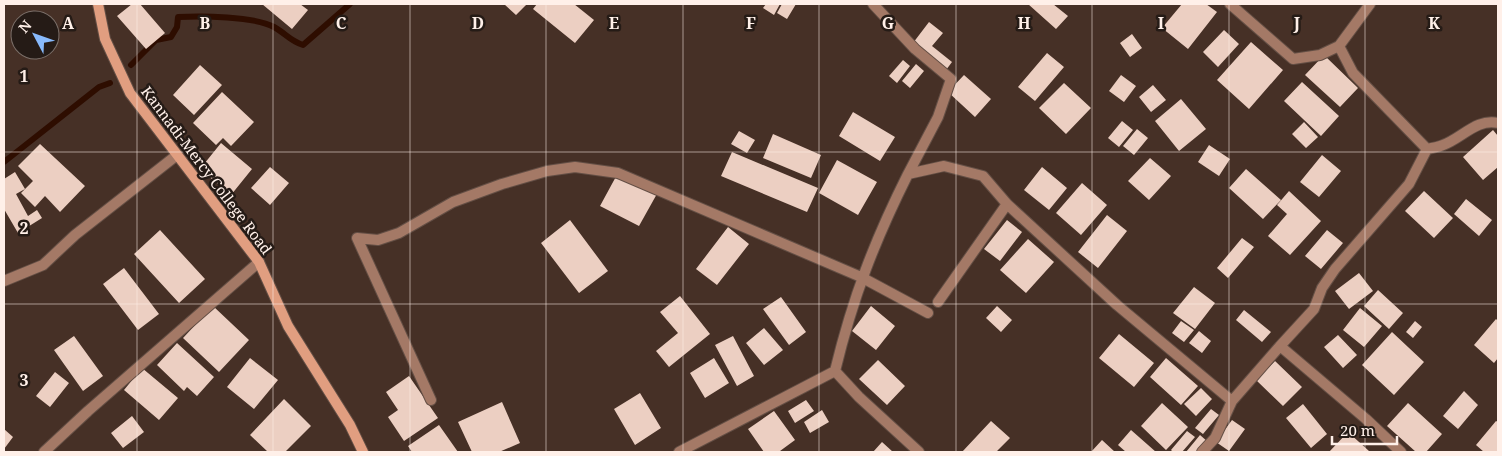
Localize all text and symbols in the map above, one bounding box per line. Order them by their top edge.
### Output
north arrow [10,10,60,60]
text: A [62,12,75,34]
text: B [200,12,211,34]
text: C [336,12,347,34]
text: D [472,12,484,34]
text: E [609,12,619,34]
text: F [746,12,756,34]
text: G [882,12,894,34]
text: H [1017,12,1031,34]
text: I [1158,12,1164,34]
text: J [1293,12,1301,34]
text: K [1428,12,1440,34]
text: N [14,16,36,37]
text: 1 [19,65,29,87]
street label: Kannadi-Mercy College Road [137,82,277,258]
text: 2 [19,217,29,239]
text: 3 [19,369,29,391]
scale bar [1332,414,1397,446]
text: 20 m [1340,420,1375,440]

